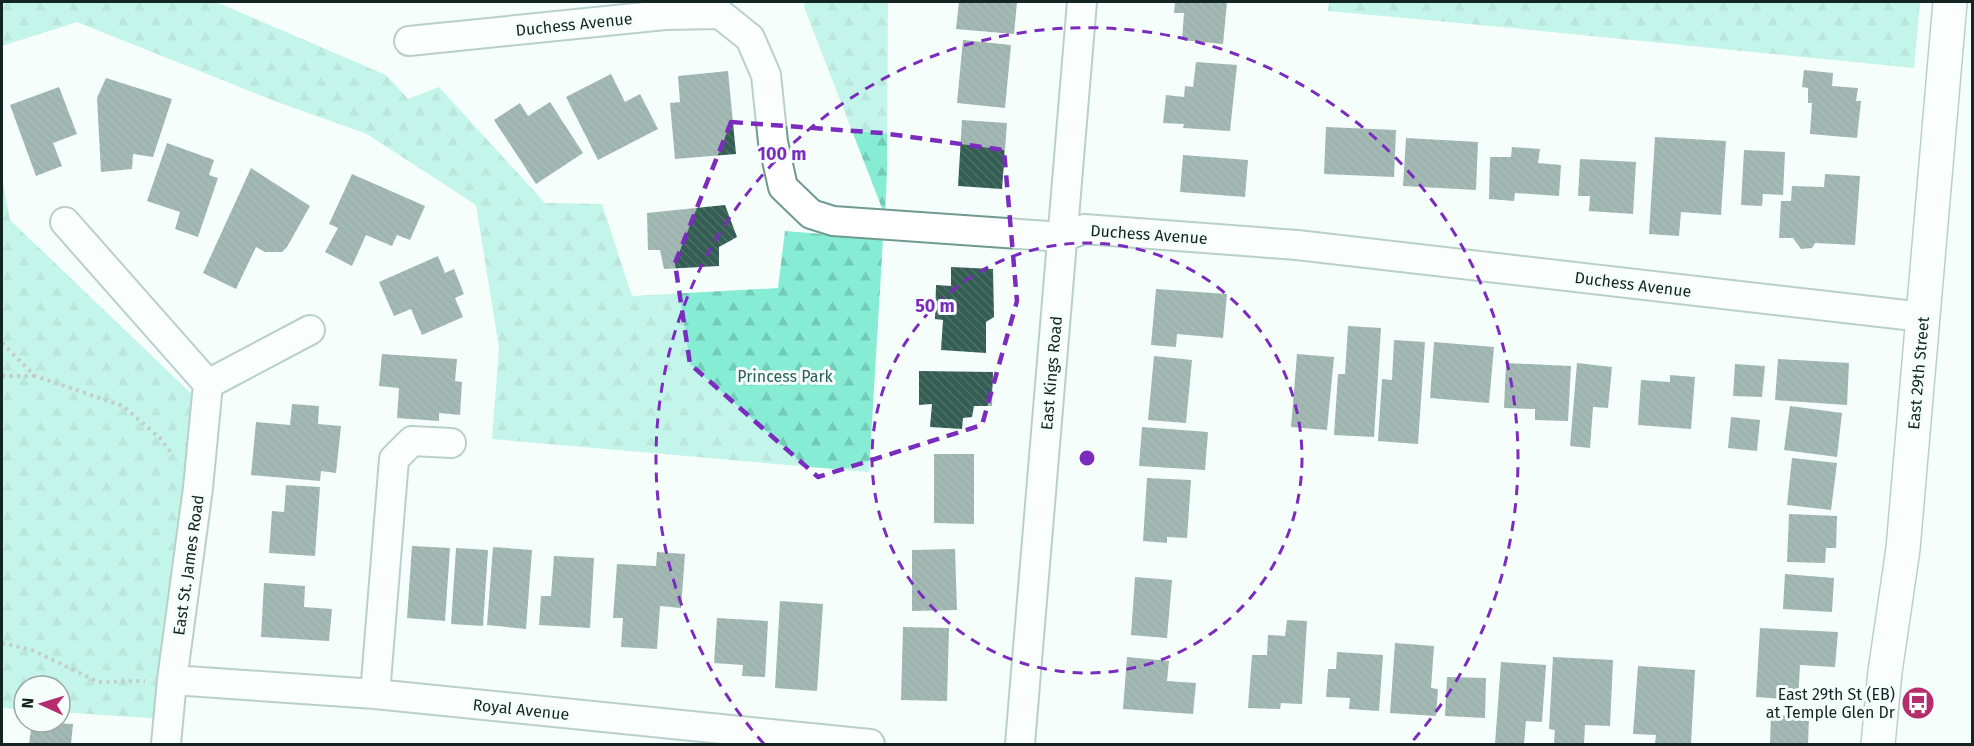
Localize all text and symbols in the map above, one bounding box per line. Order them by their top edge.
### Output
street label: Duchess Avenue [515,9,633,40]
text: 100 m [758,143,806,165]
street label: Duchess Avenue [1090,221,1208,248]
street label: Duchess Avenue [1573,268,1692,301]
text: 50 m [915,295,955,317]
street label: East Kings Road [1037,315,1066,431]
street label: East 29th Street [1904,316,1933,430]
park label: Princess Park [737,367,834,386]
centre of rings [1077,448,1097,468]
street label: East St. James Road [169,494,208,637]
north arrow [12,674,72,734]
place label: East 29th St (EB) at Temple Glen Dr [1766,685,1896,722]
bus stop icon: East 29th St (EB) at Temple Glen Dr [1900,685,1936,721]
street label: Royal Avenue [472,695,570,724]
text: N [18,697,37,709]

